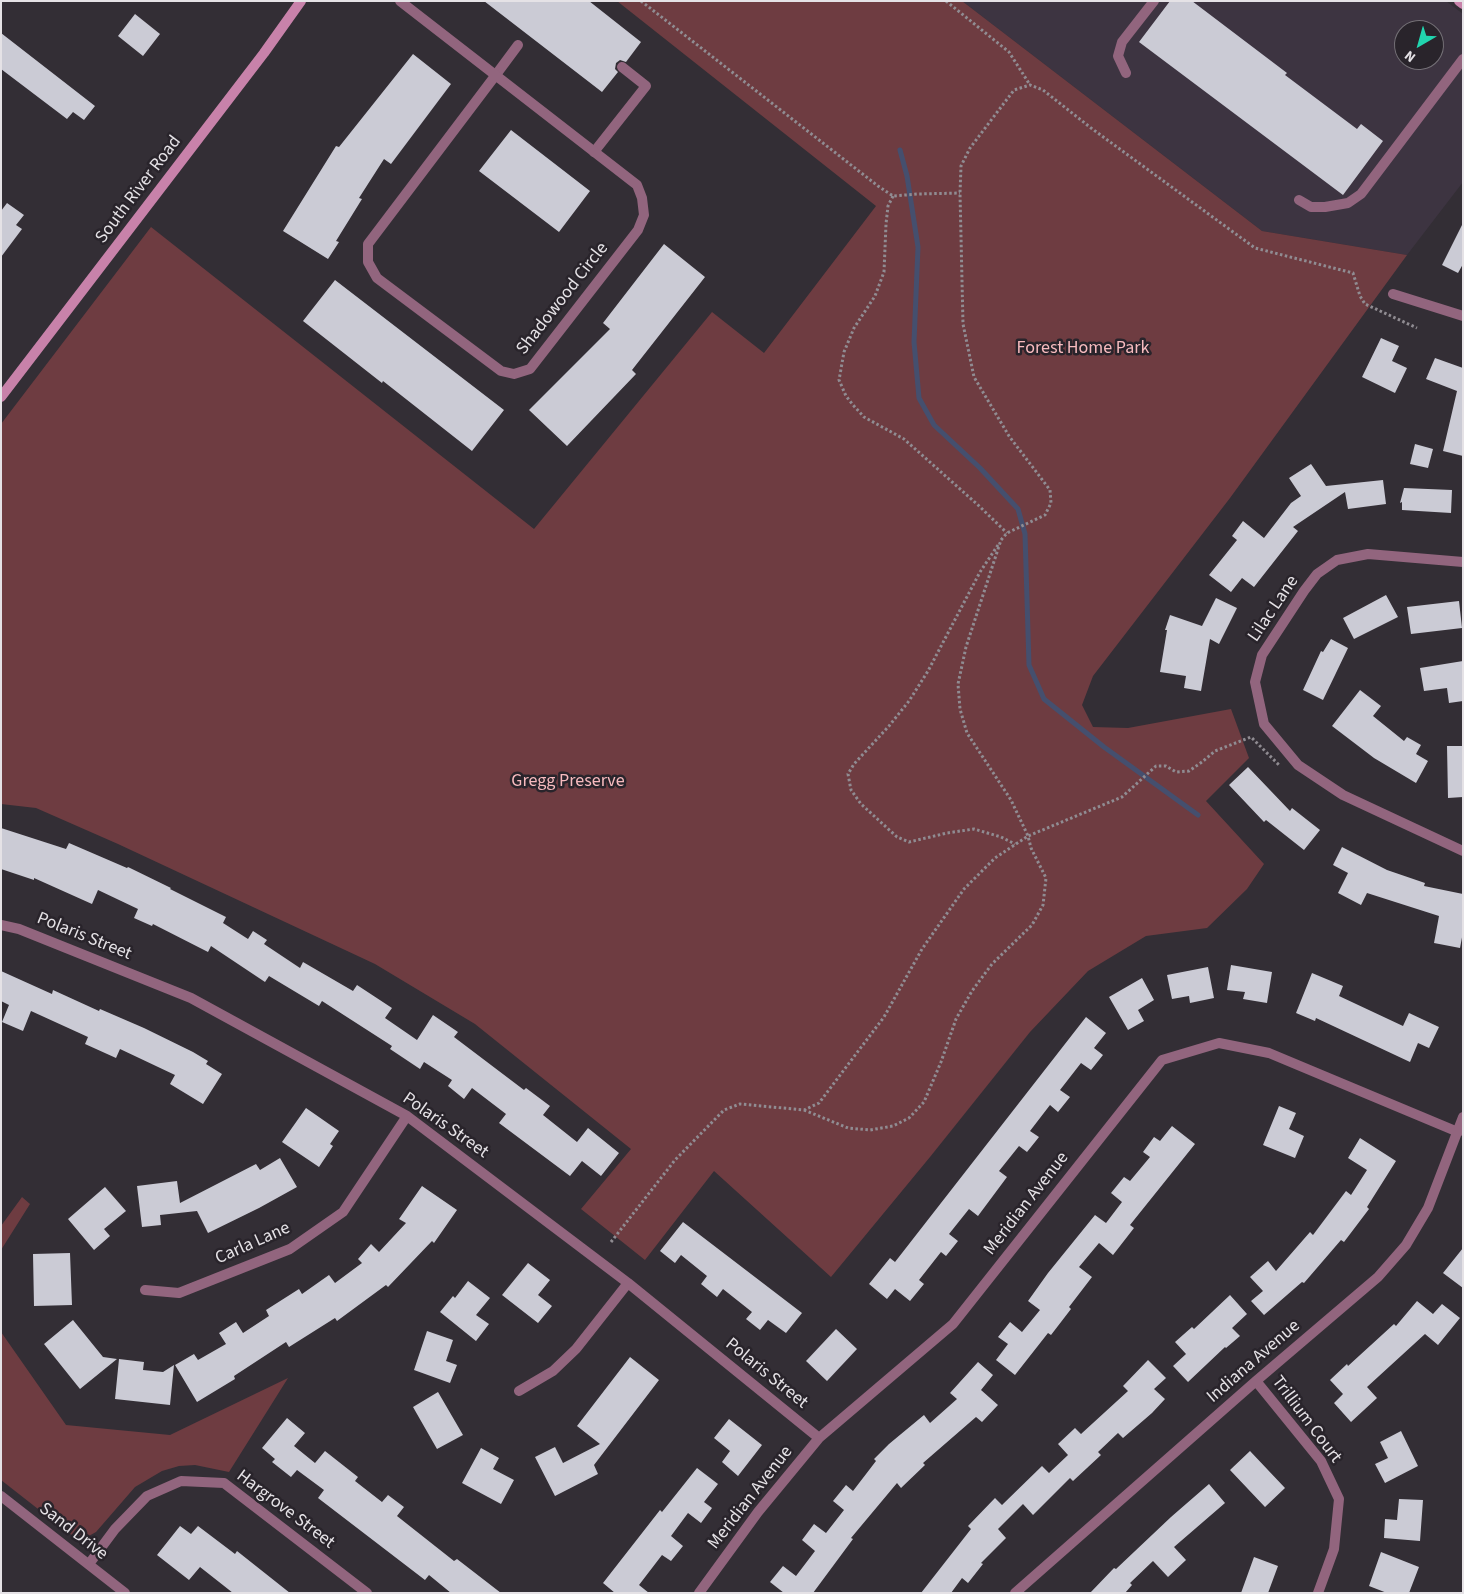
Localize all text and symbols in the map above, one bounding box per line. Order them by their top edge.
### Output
north arrow [1394,20,1444,70]
text: N [1401,45,1420,67]
street label: South River Road [92,132,186,248]
street label: Shadowood Circle [512,239,614,359]
park label: Forest Home Park [1017,338,1149,360]
street label: Lilac Lane [1244,572,1304,646]
park label: Gregg Preserve [511,771,625,793]
street label: Polaris Street [34,908,134,966]
street label: Polaris Street [398,1088,492,1164]
street label: Meridian Avenue [980,1148,1074,1260]
street label: Carla Lane [212,1218,294,1270]
street label: Indiana Avenue [1203,1316,1305,1408]
street label: Polaris Street [720,1334,812,1414]
street label: Trillium Court [1266,1372,1346,1468]
street label: Meridian Avenue [704,1442,798,1554]
street label: Hargrove Street [232,1466,338,1554]
street label: Sand Drive [34,1499,112,1565]

